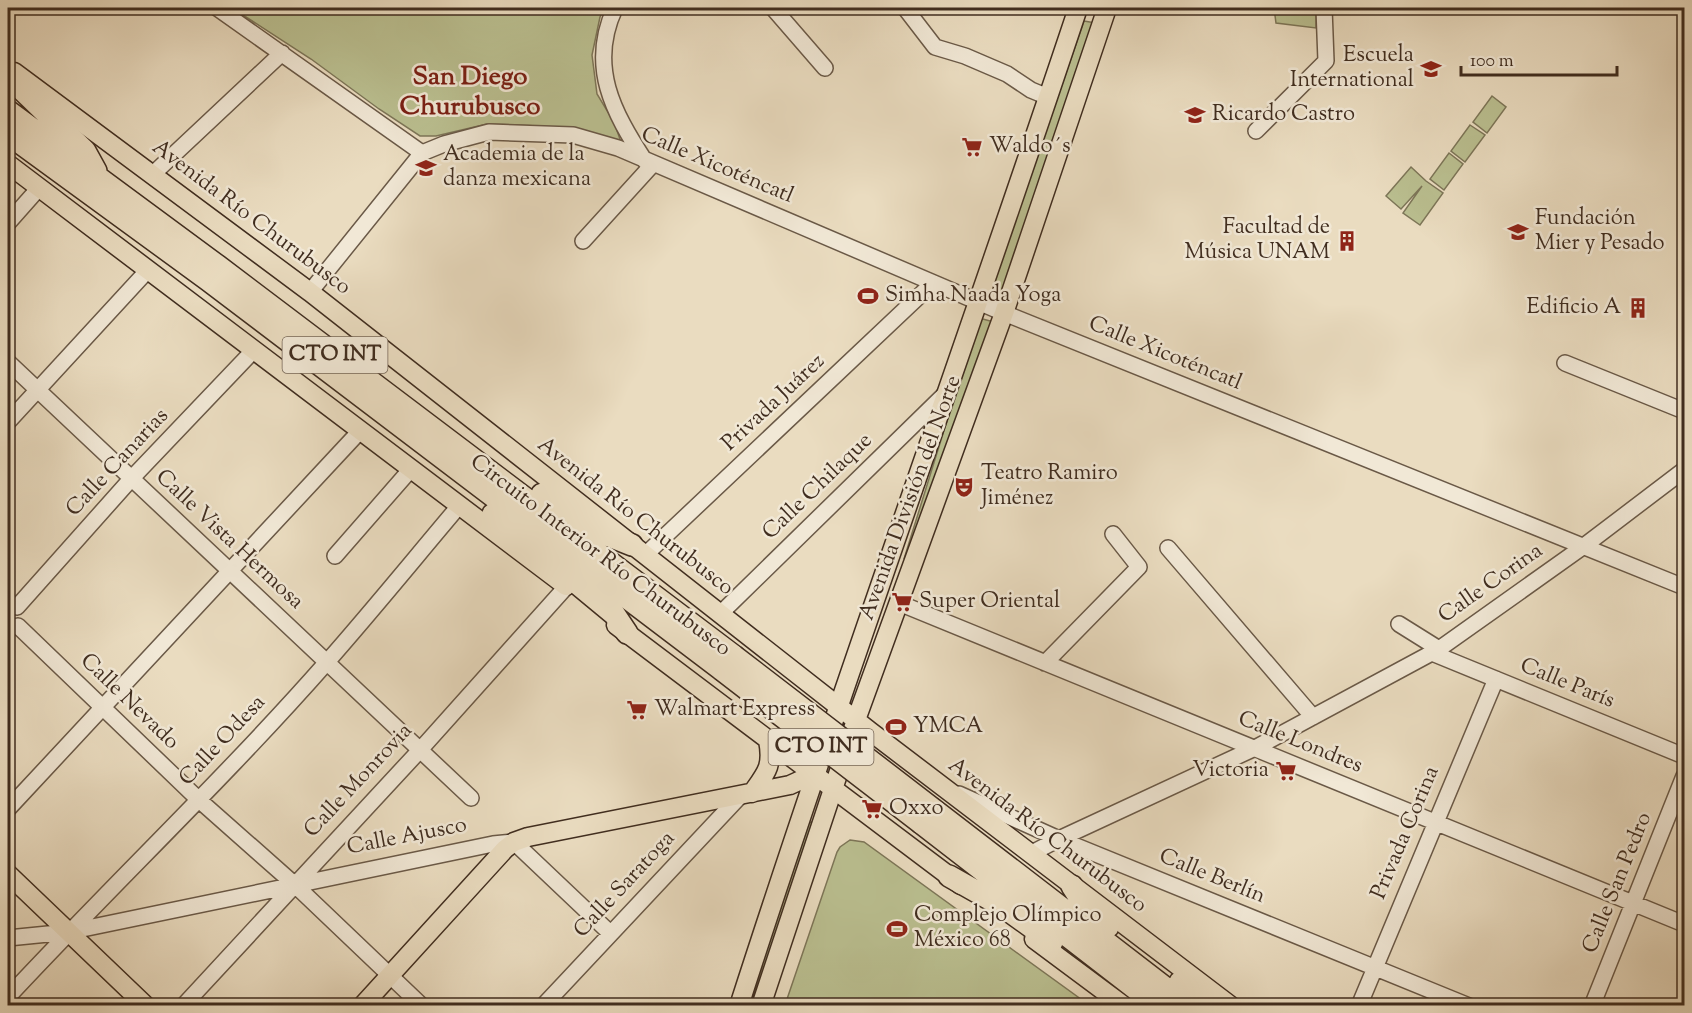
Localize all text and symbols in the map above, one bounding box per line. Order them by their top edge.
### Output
scale bar [1461,39,1617,77]
place label: Escuela International [1290,40,1414,97]
text: 100 m [1470,49,1514,75]
school or university icon: Escuela International [1419,57,1443,81]
district label: San Diego Churubusco [400,59,540,126]
place label: Ricardo Castro [1212,99,1355,131]
school or university icon: Ricardo Castro [1183,103,1207,127]
street label: Calle Xicoténcatl [636,119,798,213]
place label: Waldo´s [989,131,1071,163]
street label: Avenida Río Churubusco [145,132,357,304]
supermarket icon: Waldo´s [960,135,984,159]
place label: Academia de la danza mexicana [443,139,591,196]
school or university icon: Academia de la danza mexicana [414,156,438,180]
place label: Fundación Mier y Pesado [1535,203,1665,260]
place label: Facultad de Música UNAM [1185,212,1330,269]
school or university icon: Fundación Mier y Pesado [1506,220,1530,244]
building icon: Facultad de Música UNAM [1335,229,1359,253]
place label: Simha Naada Yoga [885,280,1061,312]
sports icon: Simha Naada Yoga [856,284,880,308]
place label: Edificio A [1526,292,1621,324]
building icon: Edificio A [1626,296,1650,320]
street label: Calle Xicoténcatl [1083,309,1247,399]
road number: CTO INT [282,337,388,373]
street label: Privada Juárez [715,347,833,459]
street label: Avenida División del Norte [852,371,970,625]
street label: Calle Canarias [59,402,177,524]
street label: Calle Chilaque [756,426,880,548]
street label: Avenida Río Churubusco [530,430,740,604]
street label: Circuito Interior Río Churubusco [463,447,737,665]
place label: Teatro Ramiro Jiménez [980,458,1118,515]
street label: Calle Vista Hermosa [148,462,310,618]
theatre icon: Teatro Ramiro Jiménez [952,475,976,499]
street label: Calle Corina [1432,536,1550,632]
place label: Super Oriental [919,586,1060,618]
supermarket icon: Super Oriental [890,590,914,614]
street label: Calle Nevado [72,646,186,758]
street label: Calle París [1515,651,1619,717]
street label: Calle Odesa [172,688,274,794]
place label: Walmart Express [654,694,815,726]
supermarket icon: Walmart Express [625,698,649,722]
street label: Calle Londres [1233,703,1367,783]
place label: YMCA [913,711,983,743]
sports icon: YMCA [884,715,908,739]
street label: Calle Monrovia [297,716,421,846]
road number: CTO INT [768,729,874,765]
street label: Avenida Río Churubusco [941,750,1153,922]
place label: Victoria [1192,755,1269,787]
supermarket icon: Victoria [1274,759,1298,783]
street label: Privada Corina [1364,761,1448,905]
place label: Oxxo [889,793,944,825]
supermarket icon: Oxxo [860,797,884,821]
street label: Calle San Pedro [1575,808,1661,958]
street label: Calle Ajusco [344,810,470,864]
street label: Calle Saratoga [567,824,683,946]
street label: Calle Berlín [1154,841,1270,913]
place label: Complejo Olímpico México 68 [914,900,1102,957]
sports icon: Complejo Olímpico México 68 [885,917,909,941]

